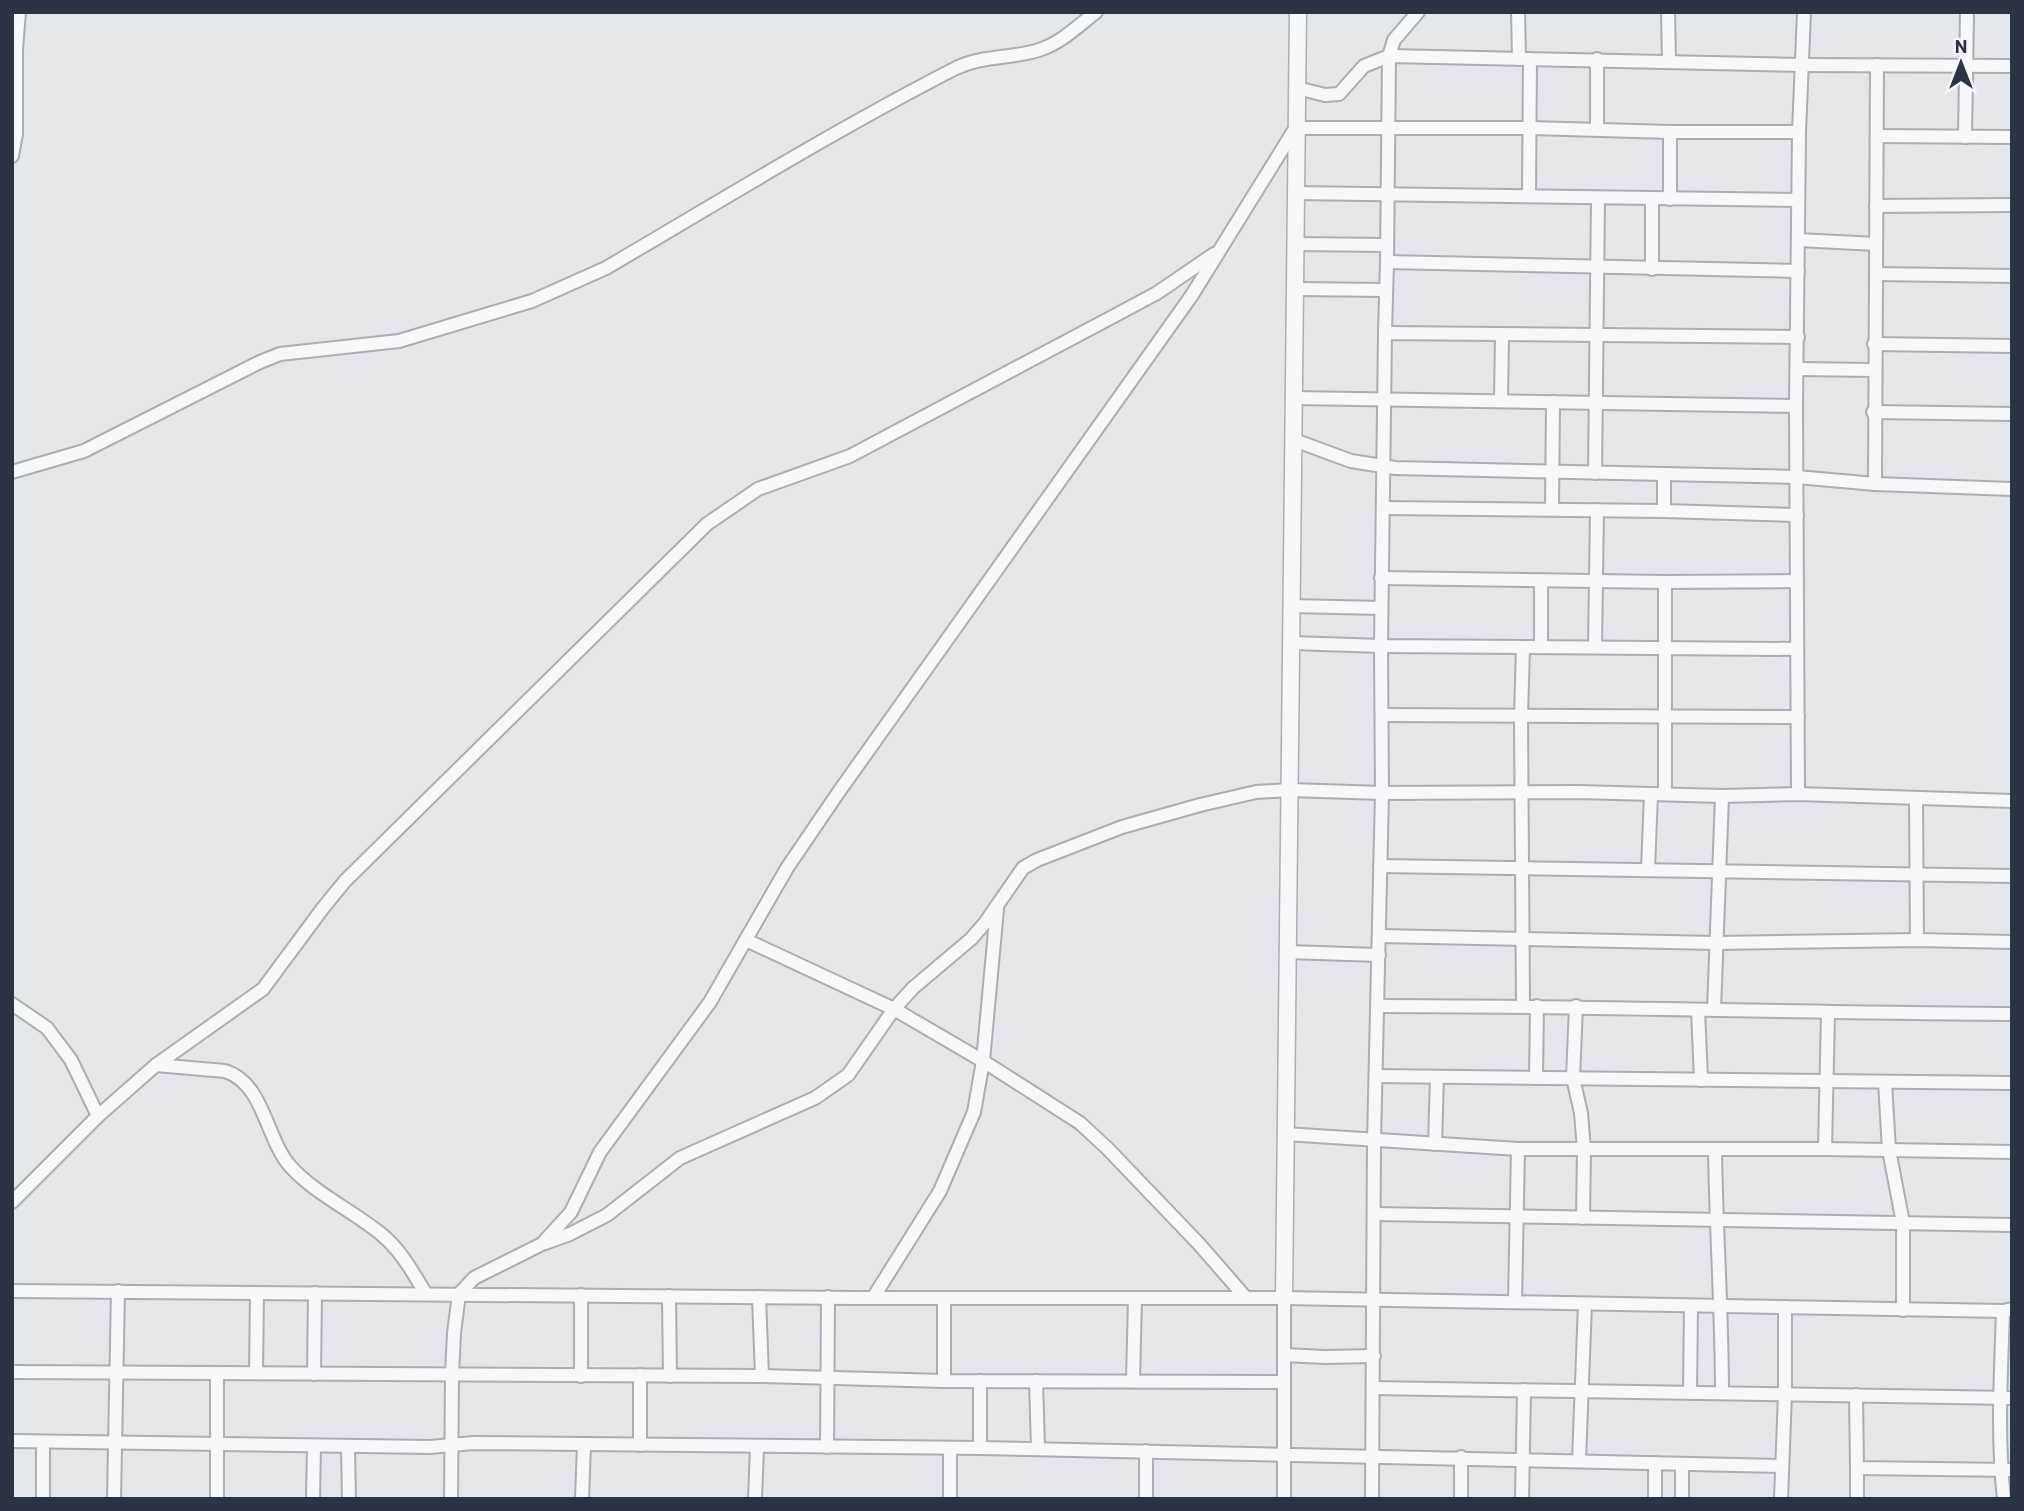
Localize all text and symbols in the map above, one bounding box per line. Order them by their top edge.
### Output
north arrow [1926,28,1996,98]
text: N [1955,34,1967,57]

